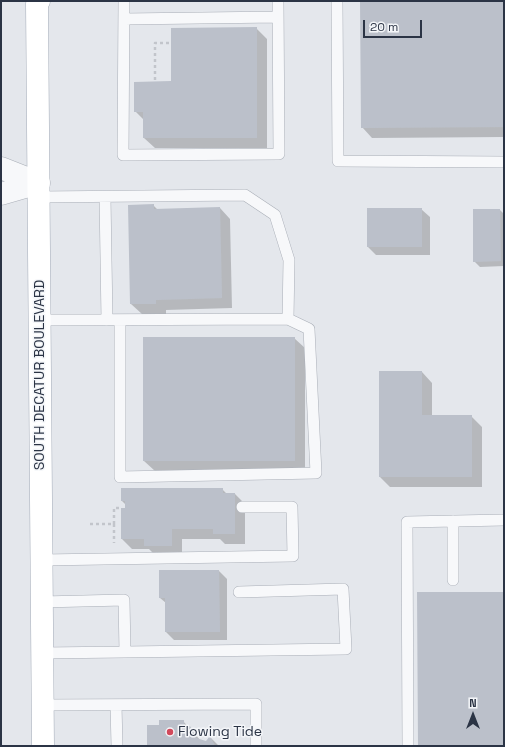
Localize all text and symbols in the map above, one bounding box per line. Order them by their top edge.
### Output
scale bar [365,12,424,38]
text: 20 m [370,19,398,35]
street label: SOUTH DECATUR BOULEVARD [32,280,48,470]
north arrow [453,695,493,735]
text: N [469,696,477,710]
place label: Flowing Tide [178,724,262,740]
marker: Flowing Tide [165,727,175,737]

